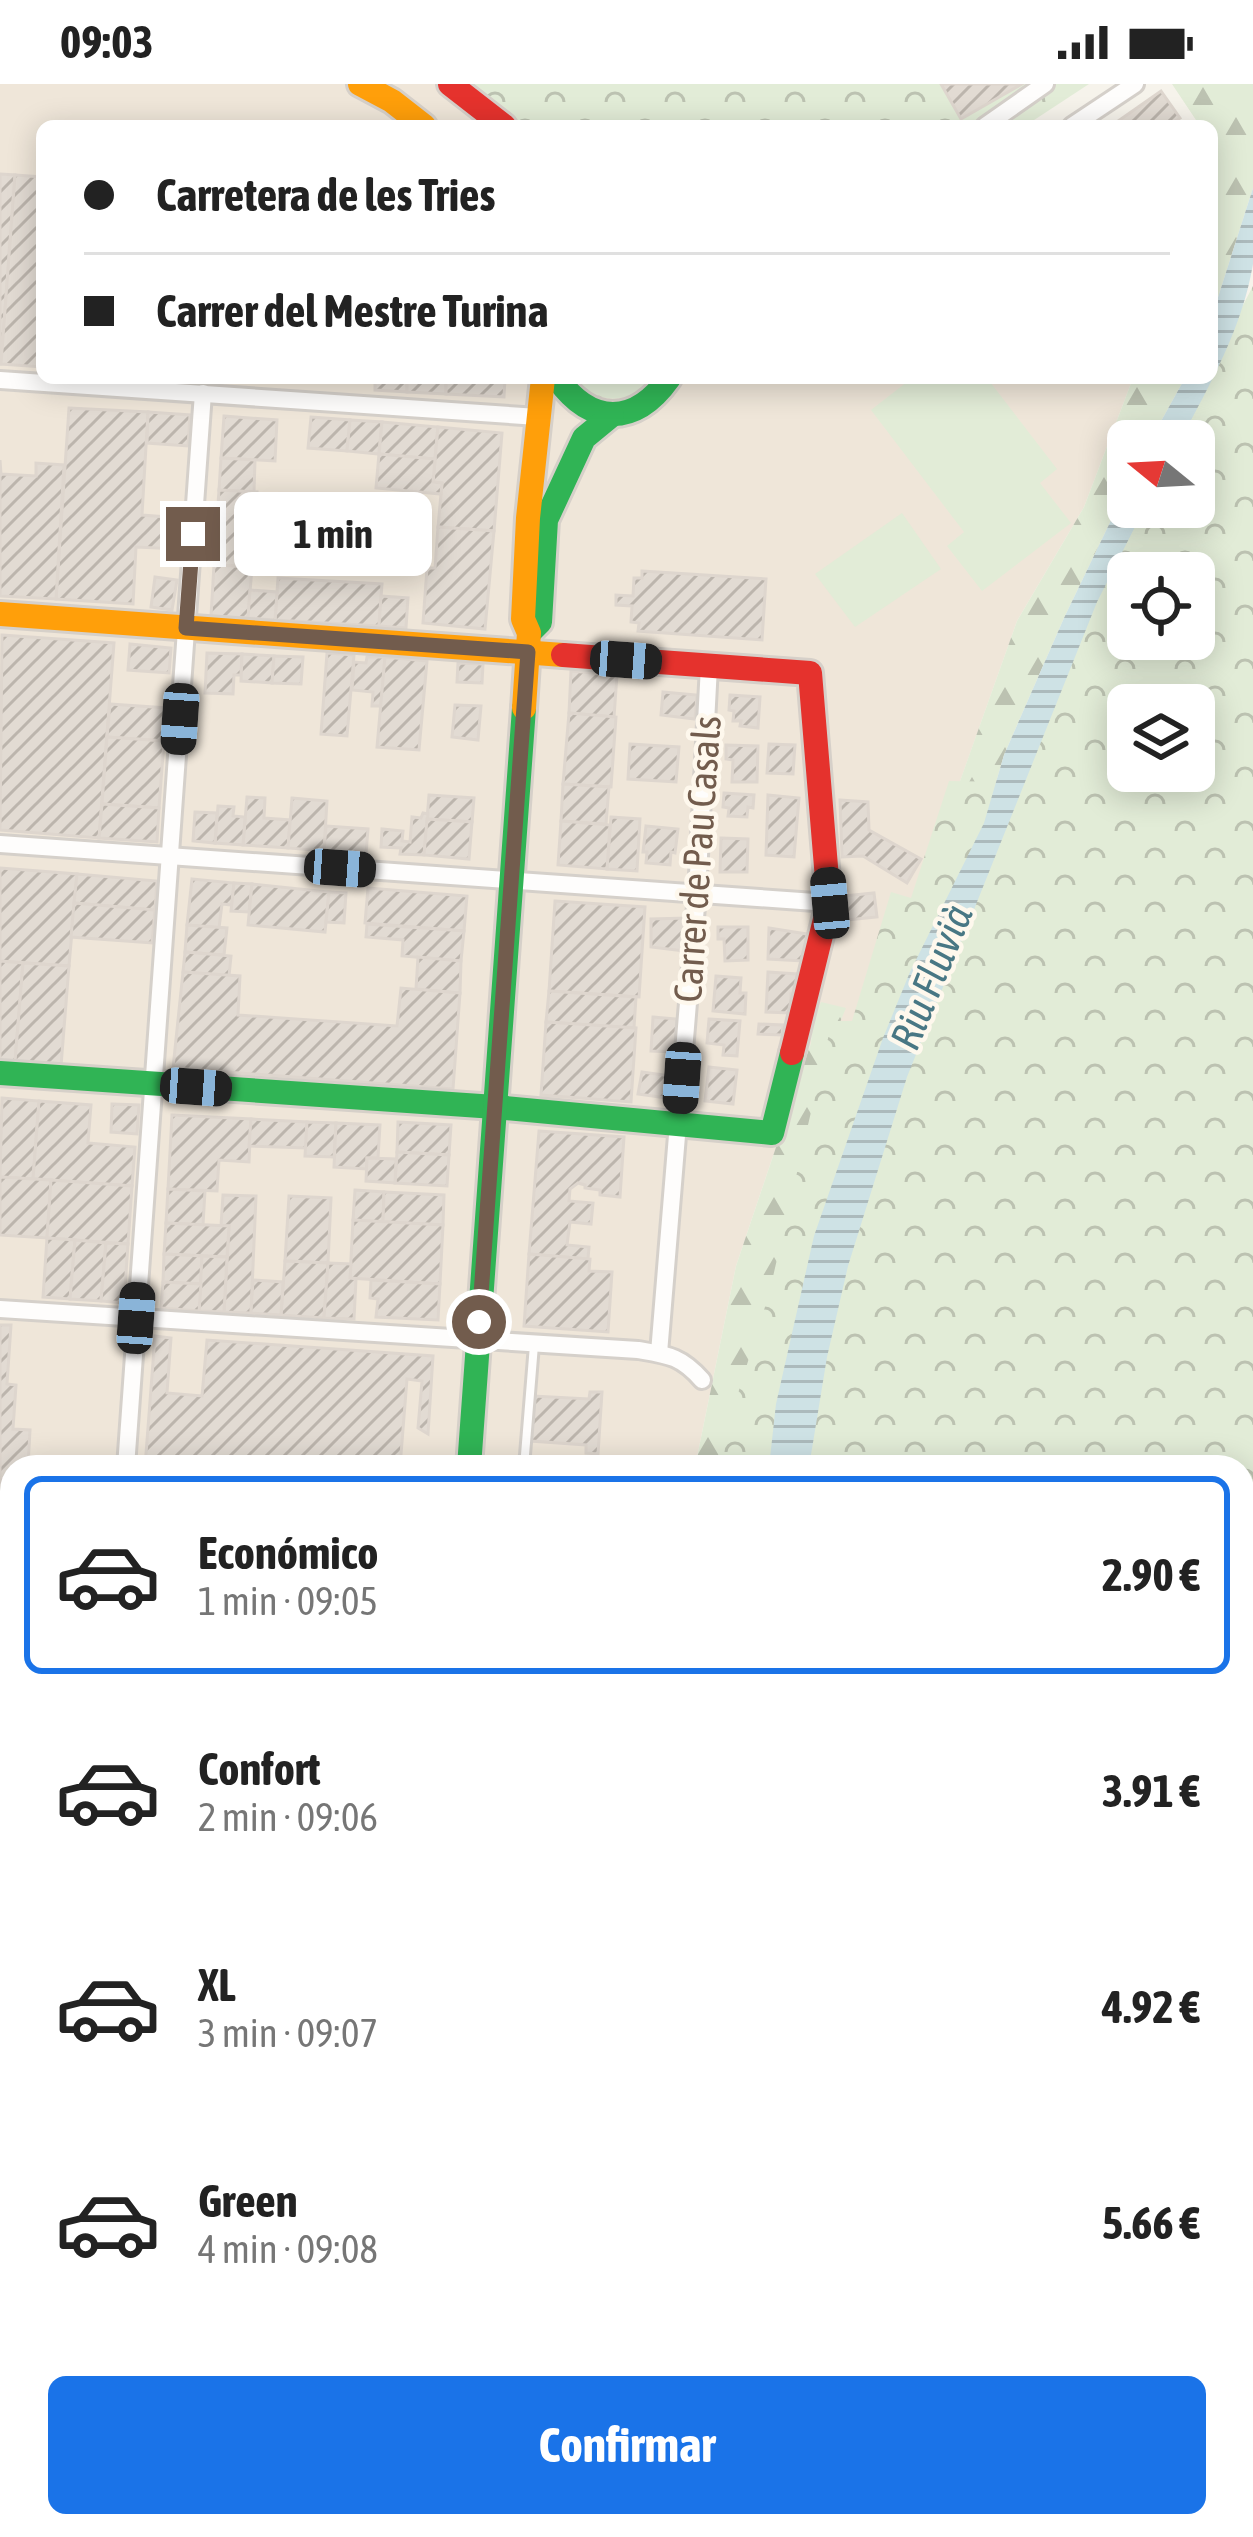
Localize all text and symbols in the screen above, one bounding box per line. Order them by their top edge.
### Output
text: 09:03 [60,16,154,68]
text: Carretera de les Tries [156,169,495,221]
text: Carrer del Mestre Turina [156,285,548,337]
north arrow [1107,420,1215,528]
map controls [1107,420,1215,792]
callout: 1 min [235,492,433,576]
route end [166,507,220,561]
text: 1 min [293,512,373,556]
button: locate [1107,552,1215,660]
car [589,640,663,680]
car [160,682,200,756]
button: layers [1107,684,1215,792]
street label: Carrer de Pau Casals [665,714,729,1004]
car [303,848,377,888]
car [809,866,851,940]
water label: Riu Fluvià [880,898,982,1056]
car [662,1041,702,1115]
car [159,1067,233,1107]
car [116,1281,156,1355]
route start [452,1295,506,1349]
icon: car [54,1521,162,1629]
text: Económico [198,1527,379,1579]
text: 2.90 € [1102,1549,1200,1601]
text: 1 min · 09:05 [198,1579,378,1623]
icon: car [54,1737,162,1845]
text: Confort [198,1743,321,1795]
text: 3.91 € [1102,1765,1200,1817]
text: 2 min · 09:06 [198,1795,378,1839]
icon: car [54,1953,162,2061]
text: XL [198,1959,236,2011]
text: 4.92 € [1102,1981,1200,2033]
text: 3 min · 09:07 [198,2011,378,2055]
icon: car [54,2169,162,2277]
text: Green [198,2175,298,2227]
text: 5.66 € [1102,2197,1200,2249]
text: 4 min · 09:08 [198,2227,378,2271]
button: Confirmar [48,2376,1206,2514]

